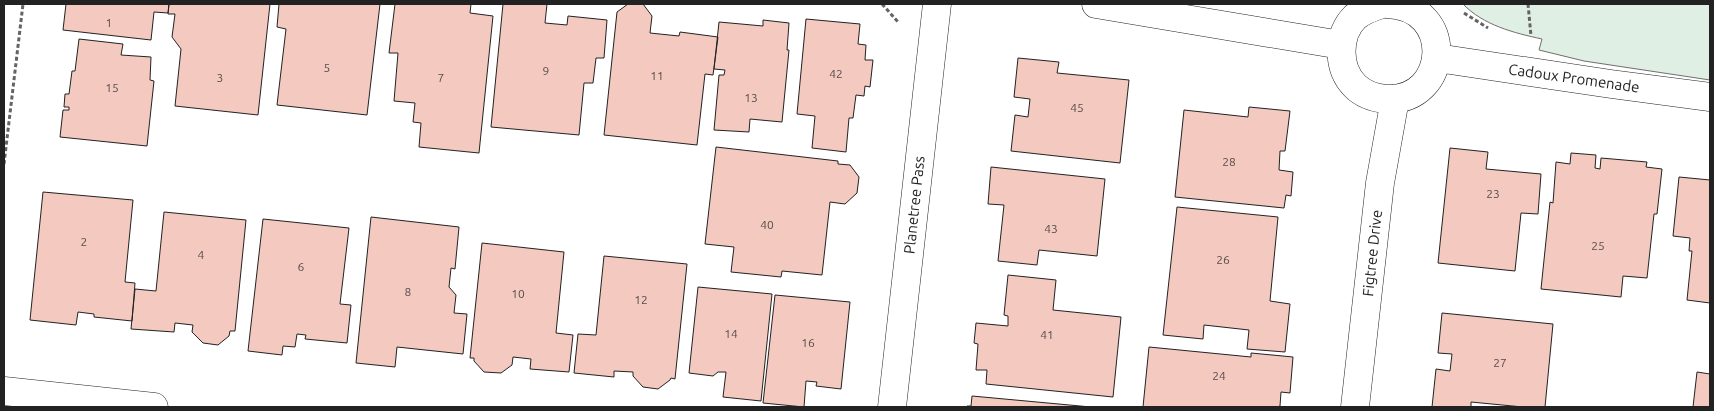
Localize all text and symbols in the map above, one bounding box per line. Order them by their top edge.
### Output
house number: 1 [106,16,112,29]
street label: Cadoux Promenade [1507,60,1641,96]
house number: 5 [324,61,330,74]
house number: 9 [543,64,549,77]
house number: 42 [829,67,843,80]
house number: 11 [650,69,664,82]
house number: 3 [217,71,223,84]
house number: 7 [438,71,444,84]
house number: 15 [105,81,119,94]
house number: 13 [744,91,758,104]
house number: 45 [1070,101,1084,114]
street label: Planetree Pass [900,155,928,255]
house number: 28 [1222,155,1236,168]
house number: 23 [1486,187,1500,200]
street label: Figtree Drive [1359,209,1385,297]
house number: 40 [760,218,774,231]
house number: 43 [1044,222,1058,235]
house number: 2 [81,235,87,248]
house number: 25 [1591,239,1605,252]
house number: 4 [198,248,205,261]
house number: 26 [1216,253,1230,266]
house number: 6 [298,260,305,273]
house number: 8 [405,285,412,298]
house number: 10 [511,287,525,300]
house number: 12 [634,293,648,306]
house number: 14 [724,327,738,340]
house number: 41 [1040,328,1054,341]
house number: 16 [801,336,815,349]
house number: 27 [1493,356,1507,369]
house number: 24 [1212,369,1226,382]

